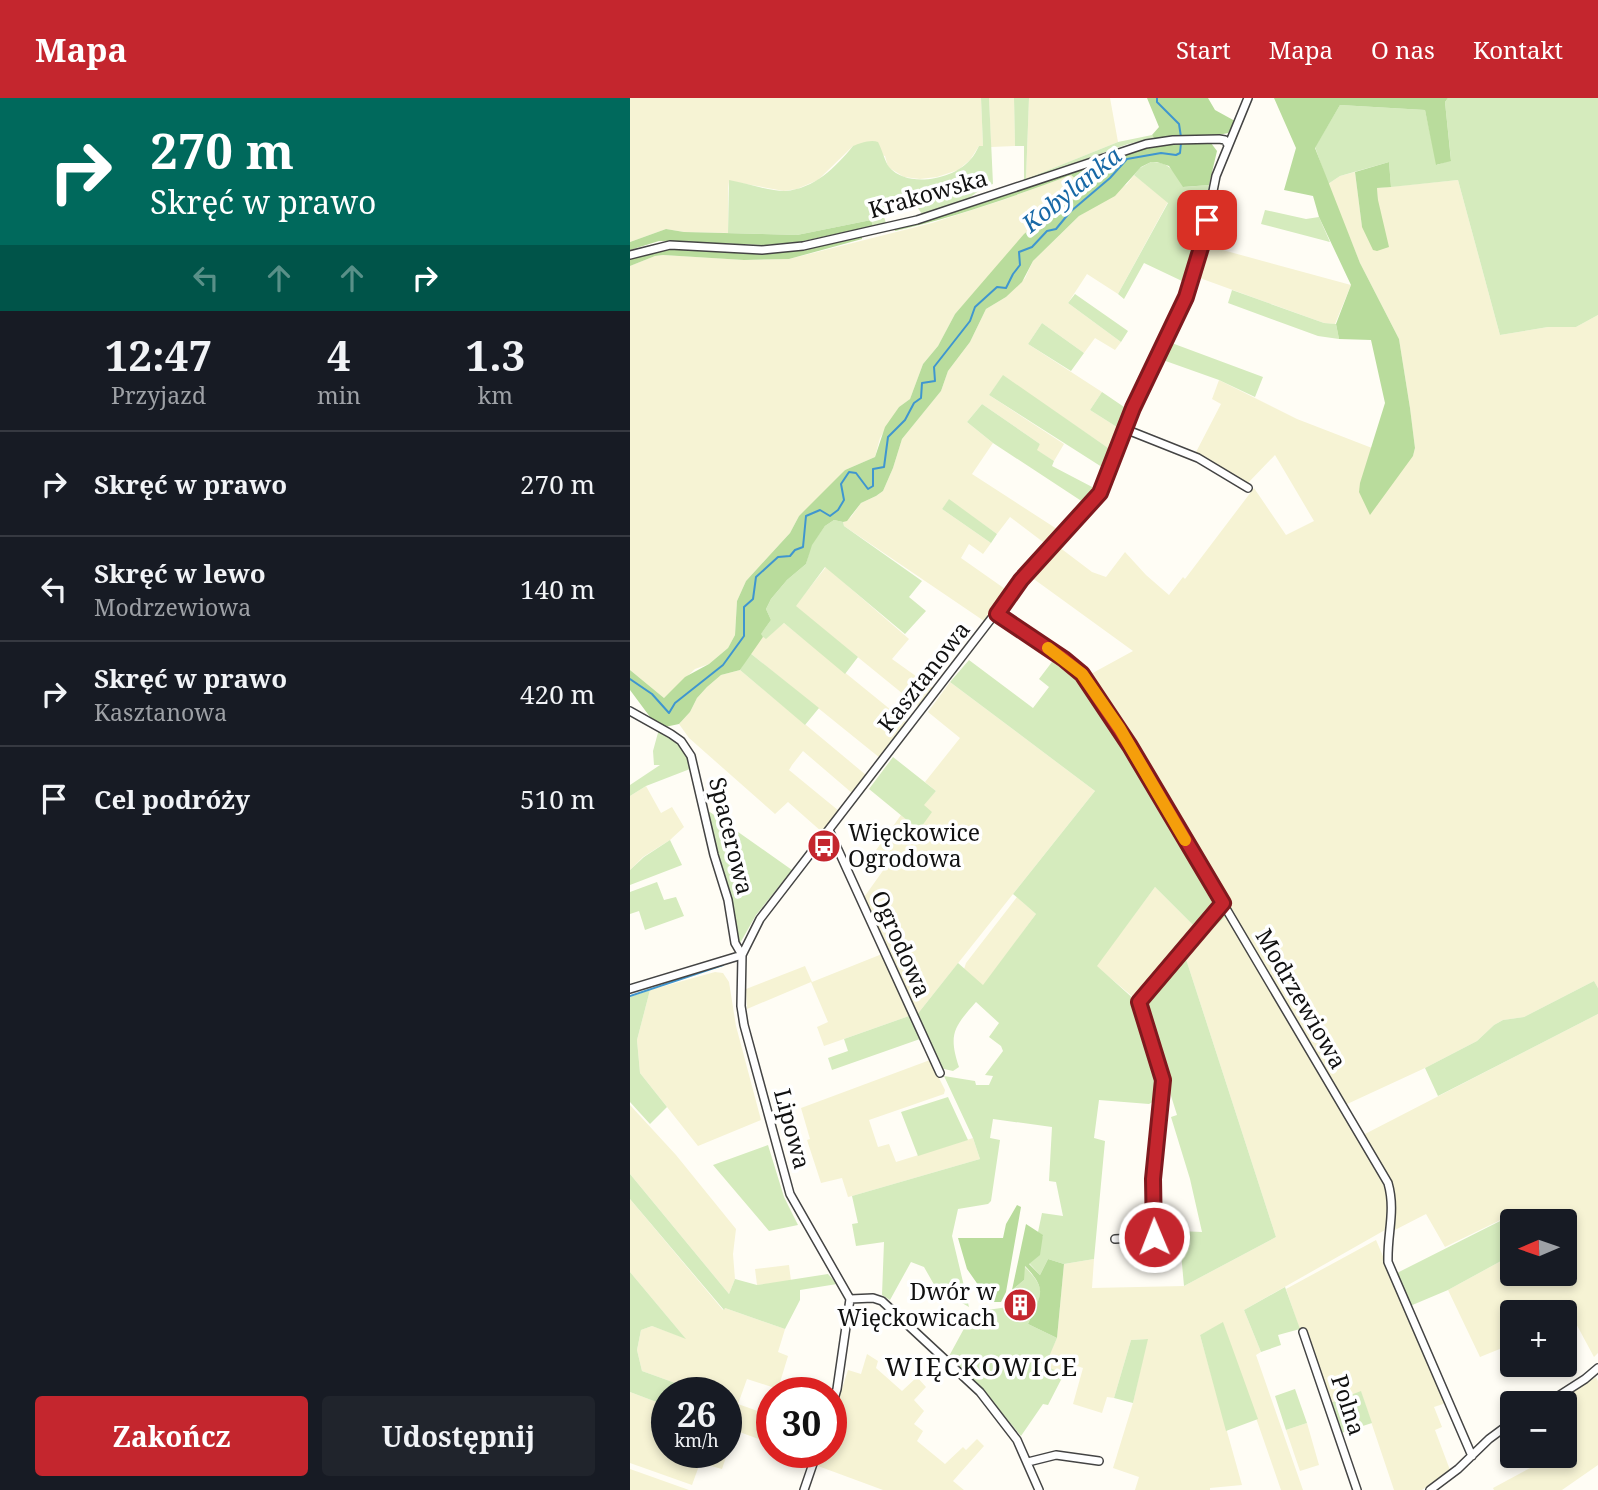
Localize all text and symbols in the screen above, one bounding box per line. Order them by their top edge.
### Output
text: Mapa [35,27,127,72]
text: Start [1176,33,1231,66]
text: Mapa [1269,33,1333,66]
text: O nas [1371,33,1435,66]
text: Kontakt [1473,33,1563,66]
text: 270 m [150,117,294,183]
icon: right [35,126,126,217]
water label: Kobylanka [1014,139,1128,240]
street label: Krakowska [865,161,991,225]
text: Skręć w prawo [150,180,376,223]
pin [1177,190,1237,250]
icon: arrive [1188,201,1226,239]
icon: left [187,259,225,297]
icon: ahead [260,259,298,297]
icon: ahead [333,259,371,297]
icon: right [406,259,444,297]
text: 12:47 [105,326,212,383]
text: 4 [327,326,351,383]
text: 1.3 [466,326,525,383]
text: Przyjazd [111,379,206,411]
text: min [317,379,361,411]
text: km [478,379,513,411]
icon: right [35,465,73,503]
text: Skręć w prawo [94,466,287,502]
text: 270 m [520,466,595,502]
text: Skręć w lewo [94,555,266,591]
icon: left [35,570,73,608]
text: 140 m [520,571,595,607]
text: Modrzewiowa [94,591,251,623]
street label: Kasztanowa [870,614,977,739]
text: Skręć w prawo [94,660,287,696]
icon: right [35,675,73,713]
text: 420 m [520,676,595,712]
text: Kasztanowa [94,696,227,728]
street label: Spacerowa [702,774,762,898]
icon: arrive [35,780,73,818]
text: Cel podróży [94,781,250,817]
text: 510 m [520,781,595,817]
place label: Więckowice Ogrodowa [848,816,980,874]
bus stop icon: Więckowice Ogrodowa [805,827,843,865]
street label: Ogrodowa [864,885,940,1002]
street label: Modrzewiowa [1249,922,1355,1075]
street label: Lipowa [767,1085,819,1172]
position arrow [1117,1200,1191,1274]
north arrow [1500,1209,1577,1286]
map controls [1500,1209,1577,1468]
place label: Dwór w Więckowicach [837,1275,996,1333]
building icon: Dwór w Więckowicach [1001,1286,1039,1324]
button: + [1500,1300,1577,1377]
district label: WIĘCKOWICE [885,1348,1079,1384]
street label: Polna [1324,1370,1374,1439]
speed limit sign: 30 [756,1377,847,1468]
text: 26 [677,1390,716,1437]
button: − [1500,1391,1577,1468]
button: Zakończ [35,1396,308,1476]
button: Udostępnij [322,1396,595,1476]
text: km/h [674,1428,719,1452]

